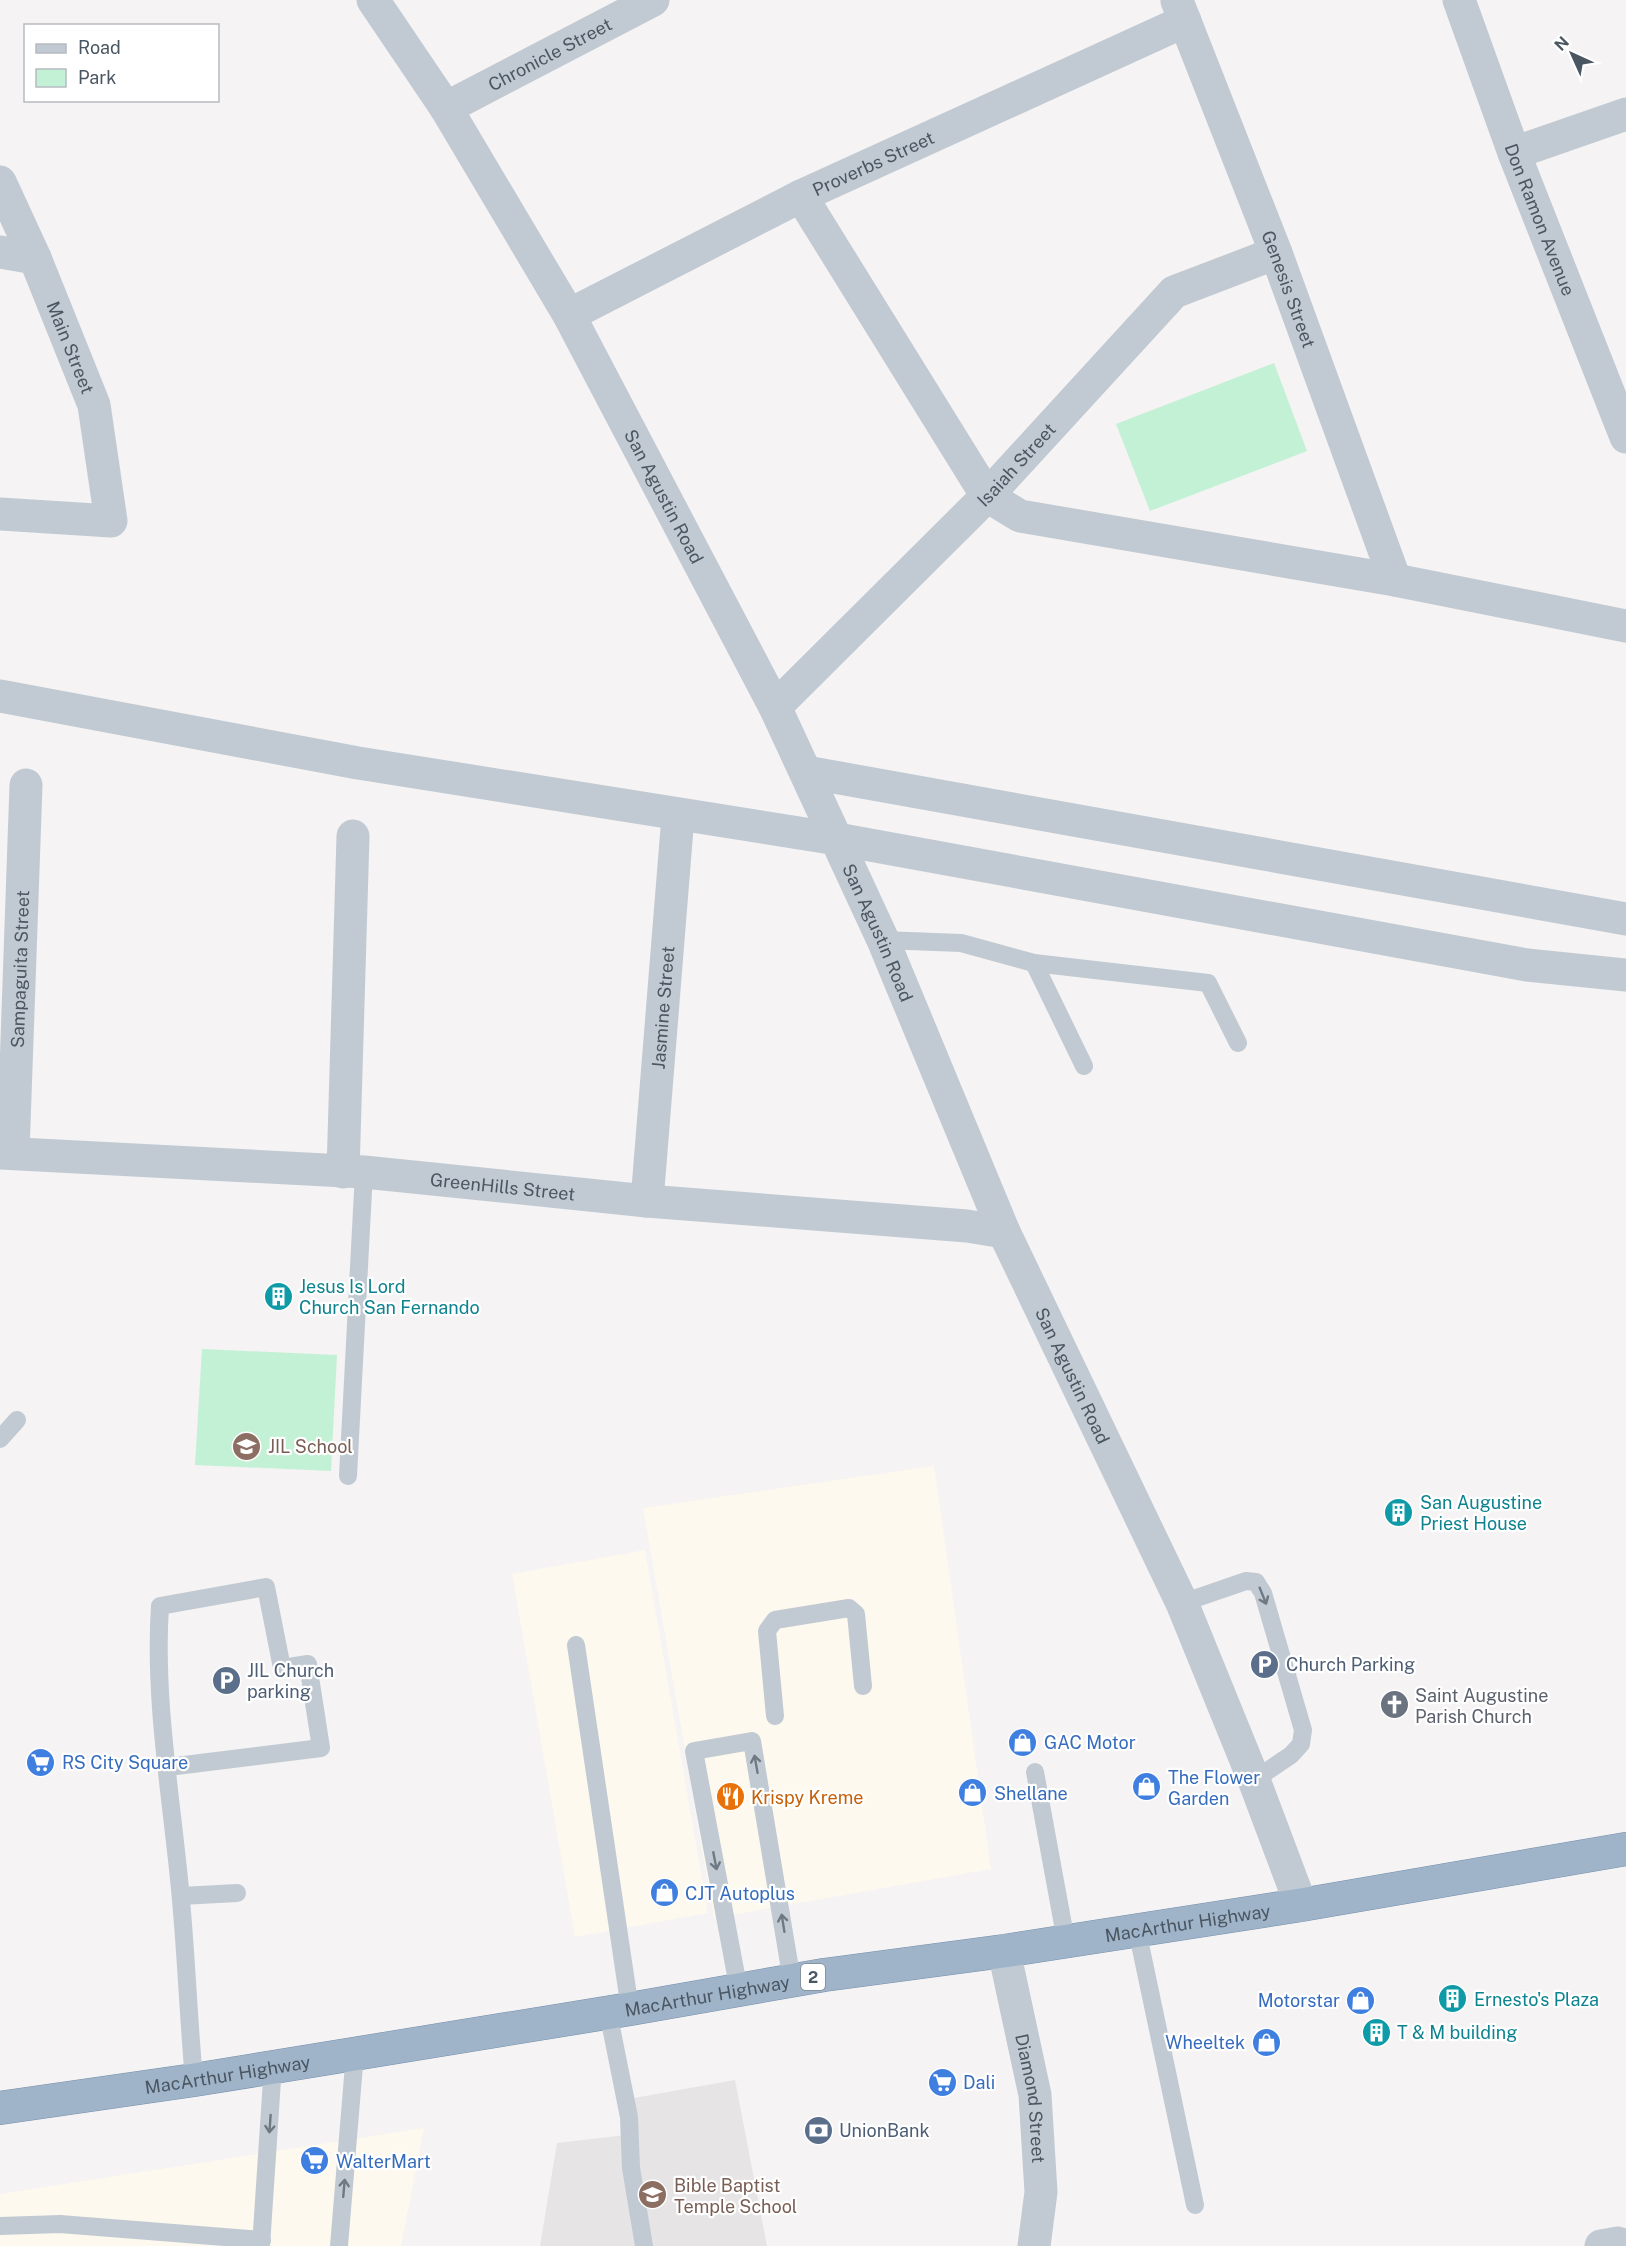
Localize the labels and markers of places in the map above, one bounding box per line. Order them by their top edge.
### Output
place label: Jesus Is Lord Church San Fernando [299,1276,480,1318]
building icon: Jesus Is Lord Church San Fernando [262,1280,294,1312]
school or university icon: JIL School [231,1430,263,1462]
place label: JIL School [268,1436,353,1457]
place label: San Augustine Priest House [1420,1492,1542,1534]
building icon: San Augustine Priest House [1383,1496,1415,1528]
parking icon: Church Parking [1249,1648,1281,1680]
place label: Church Parking [1286,1654,1415,1675]
place label: JIL Church parking [247,1660,334,1702]
parking icon: JIL Church parking [210,1664,242,1696]
place label: Saint Augustine Parish Church [1415,1685,1548,1727]
church icon: Saint Augustine Parish Church [1378,1689,1410,1721]
shop icon: GAC Motor [1007,1726,1039,1758]
place label: GAC Motor [1044,1732,1136,1753]
supermarket icon: RS City Square [25,1746,57,1778]
place label: RS City Square [62,1752,188,1773]
place label: The Flower Garden [1168,1767,1260,1809]
shop icon: The Flower Garden [1131,1771,1163,1803]
shop icon: Shellane [957,1777,989,1809]
restaurant icon: Krispy Kreme [714,1781,746,1813]
place label: Shellane [994,1783,1068,1804]
place label: Krispy Kreme [751,1787,864,1808]
shop icon: CJT Autoplus [648,1877,680,1909]
place label: CJT Autoplus [685,1883,795,1904]
building icon: Ernesto's Plaza [1437,1983,1469,2015]
shop icon: Motorstar [1345,1984,1377,2016]
place label: Ernesto's Plaza [1474,1989,1599,2010]
place label: Motorstar [1258,1990,1340,2011]
building icon: T & M building [1360,2016,1392,2048]
place label: T & M building [1397,2022,1517,2043]
shop icon: Wheeltek [1250,2026,1282,2058]
place label: Wheeltek [1165,2032,1245,2053]
supermarket icon: Dali [926,2066,958,2098]
place label: Dali [963,2072,995,2093]
bank icon: UnionBank [802,2114,834,2146]
place label: UnionBank [839,2120,930,2141]
supermarket icon: WalterMart [299,2145,331,2177]
place label: WalterMart [336,2151,431,2172]
place label: Bible Baptist Temple School [674,2175,797,2217]
school or university icon: Bible Baptist Temple School [637,2179,669,2211]

